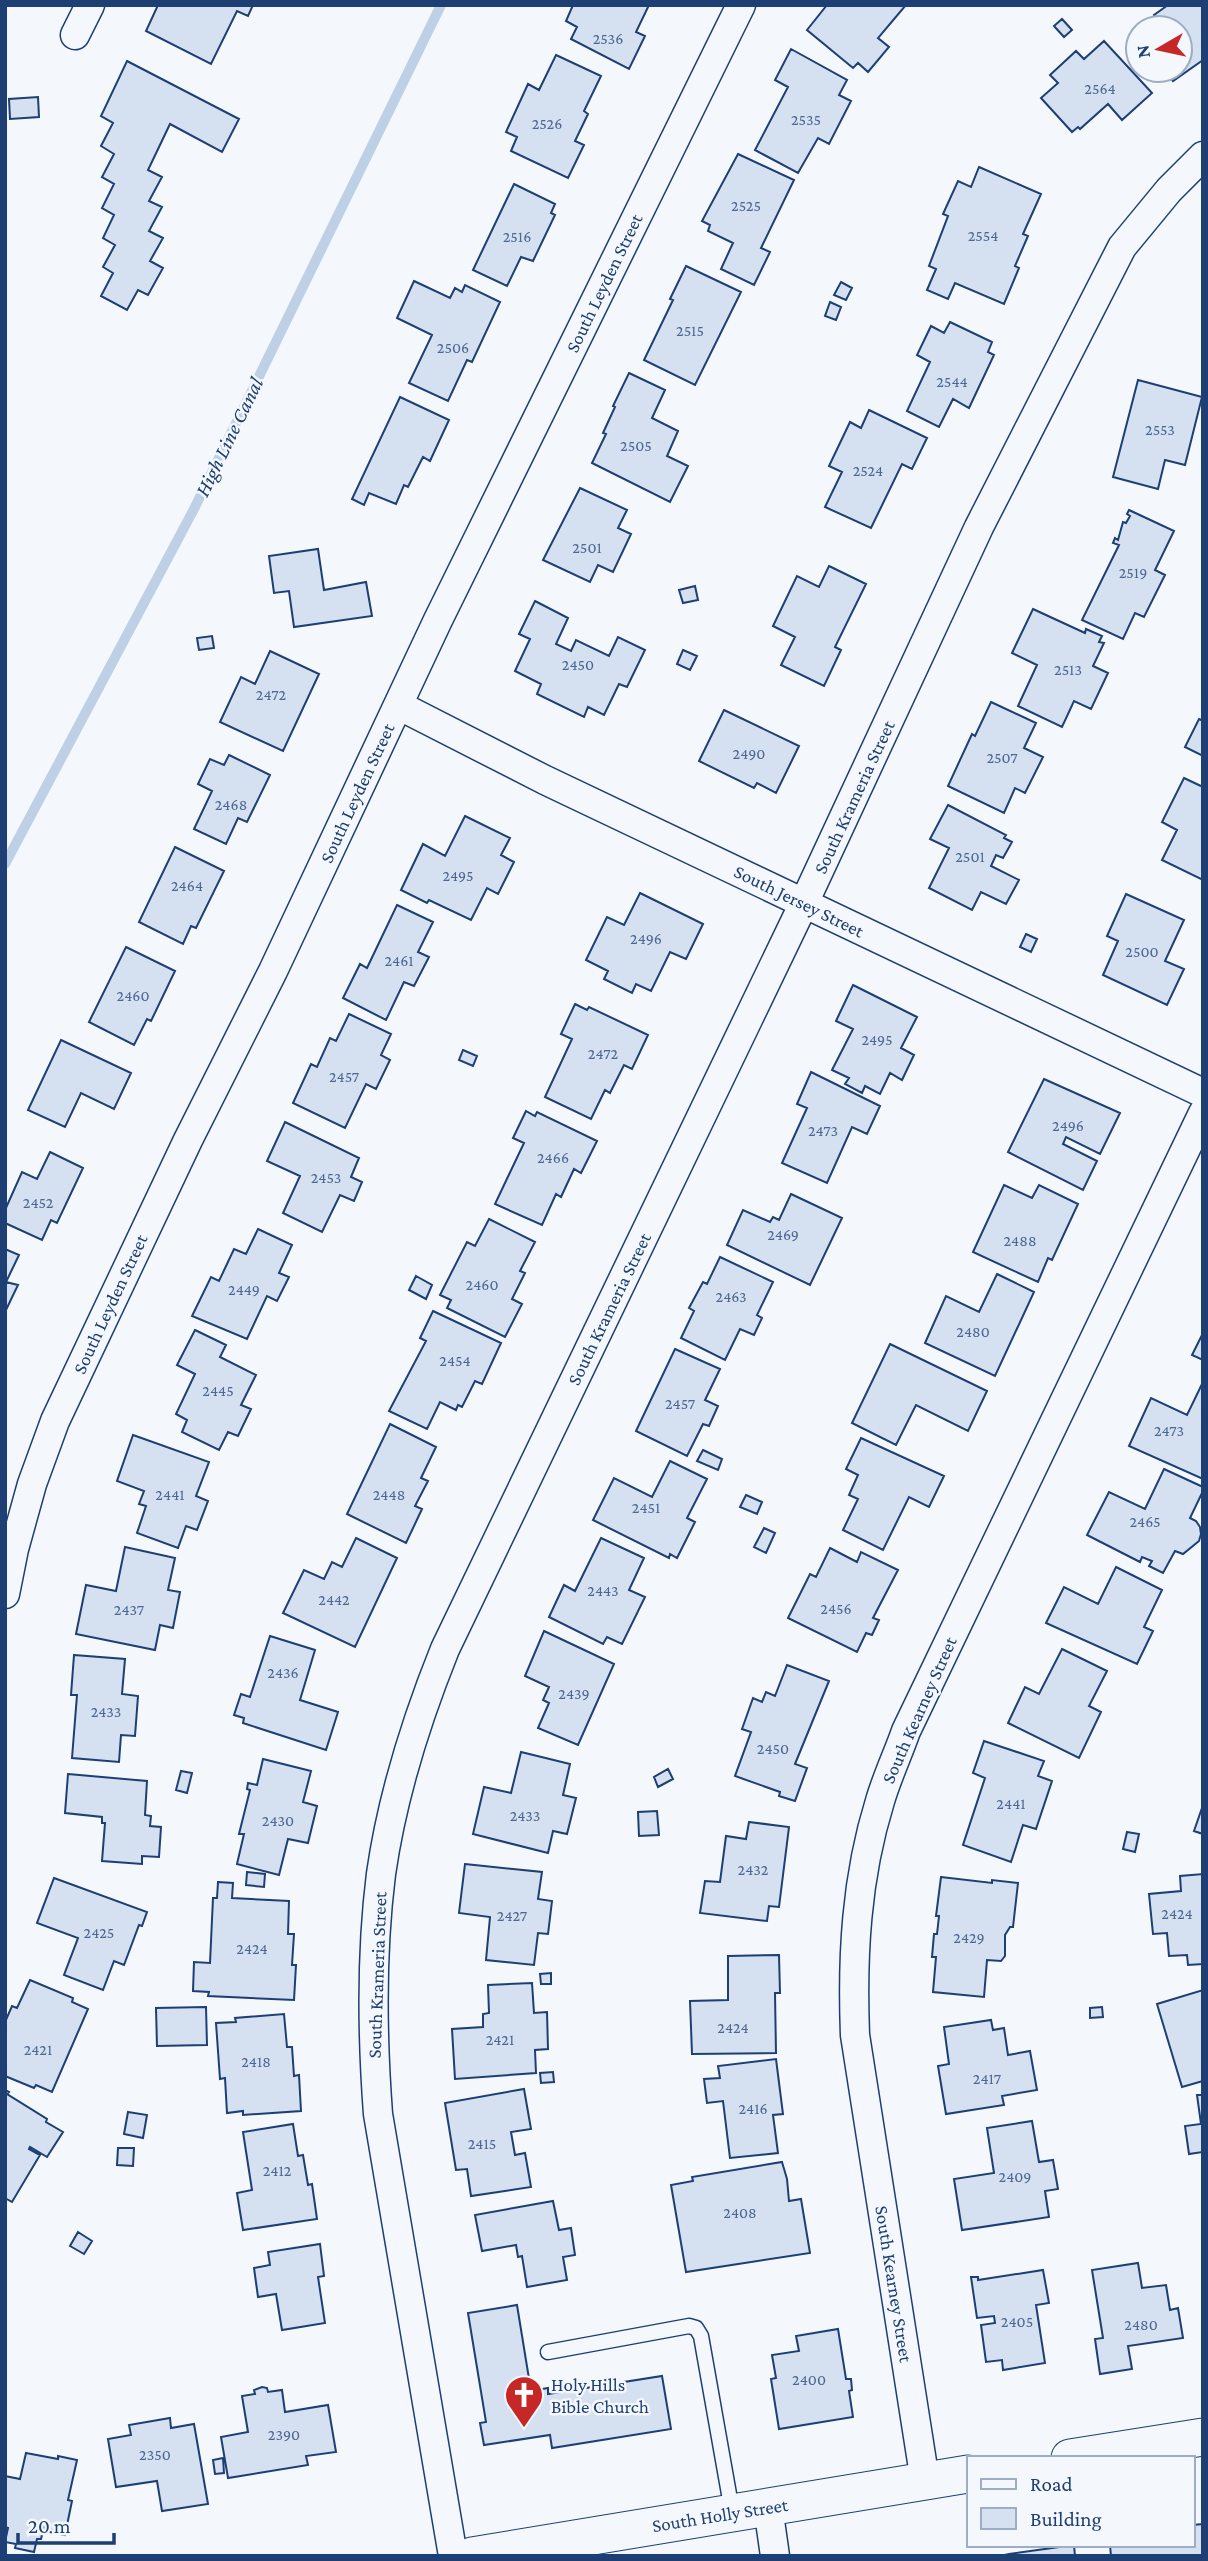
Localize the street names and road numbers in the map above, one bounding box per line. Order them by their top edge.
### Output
street label: South Leyden Street [561,210,647,356]
street label: South Krameria Street [809,716,899,877]
street label: South Leyden Street [315,719,399,866]
street label: South Jersey Street [731,861,868,942]
street label: South Krameria Street [563,1229,655,1389]
street label: South Leyden Street [68,1230,152,1377]
street label: South Kearney Street [877,1633,961,1787]
street label: South Krameria Street [364,1891,390,2059]
street label: South Kearney Street [871,2204,917,2365]
street label: South Holly Street [651,2494,790,2536]

